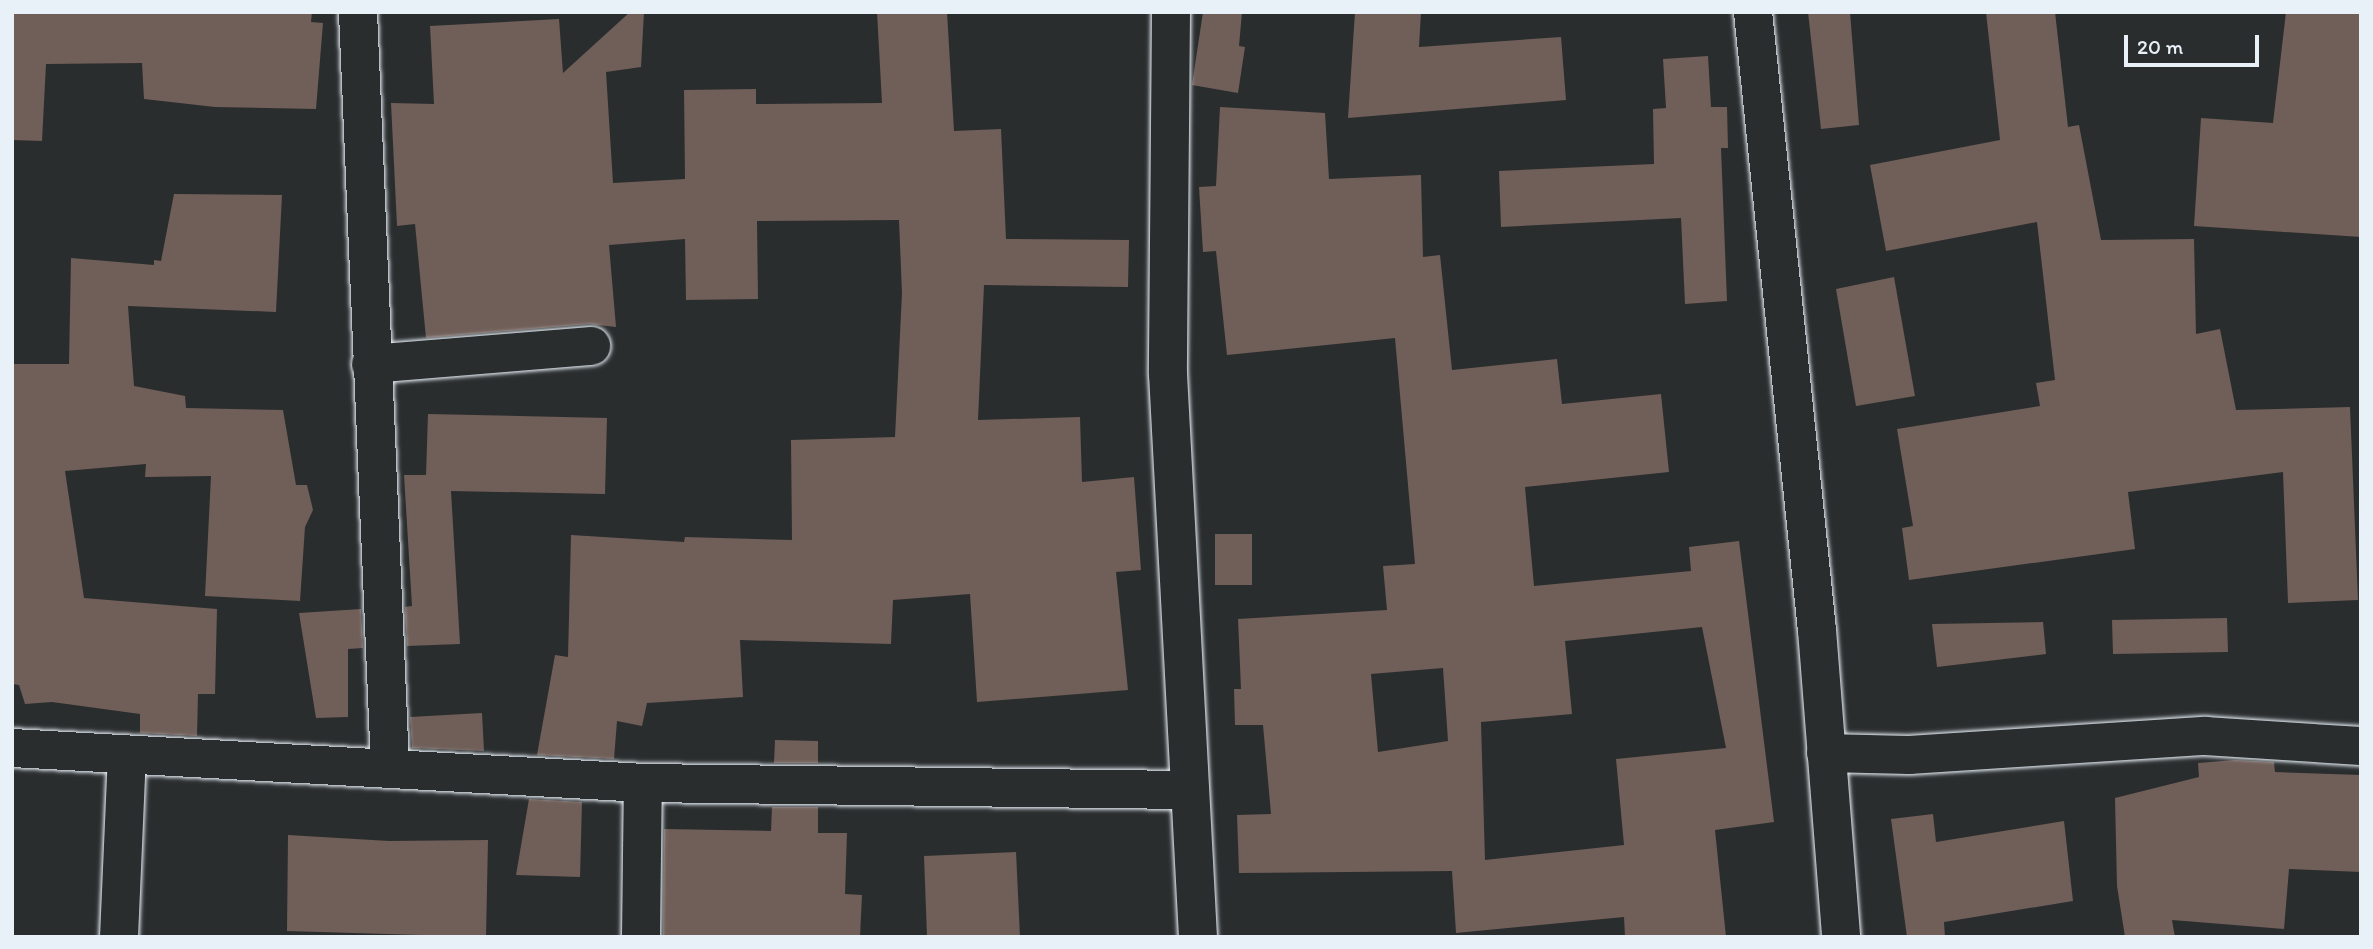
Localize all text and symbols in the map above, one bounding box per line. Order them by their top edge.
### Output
scale bar [2128,21,2263,65]
text: 20 m [2137,34,2183,59]

